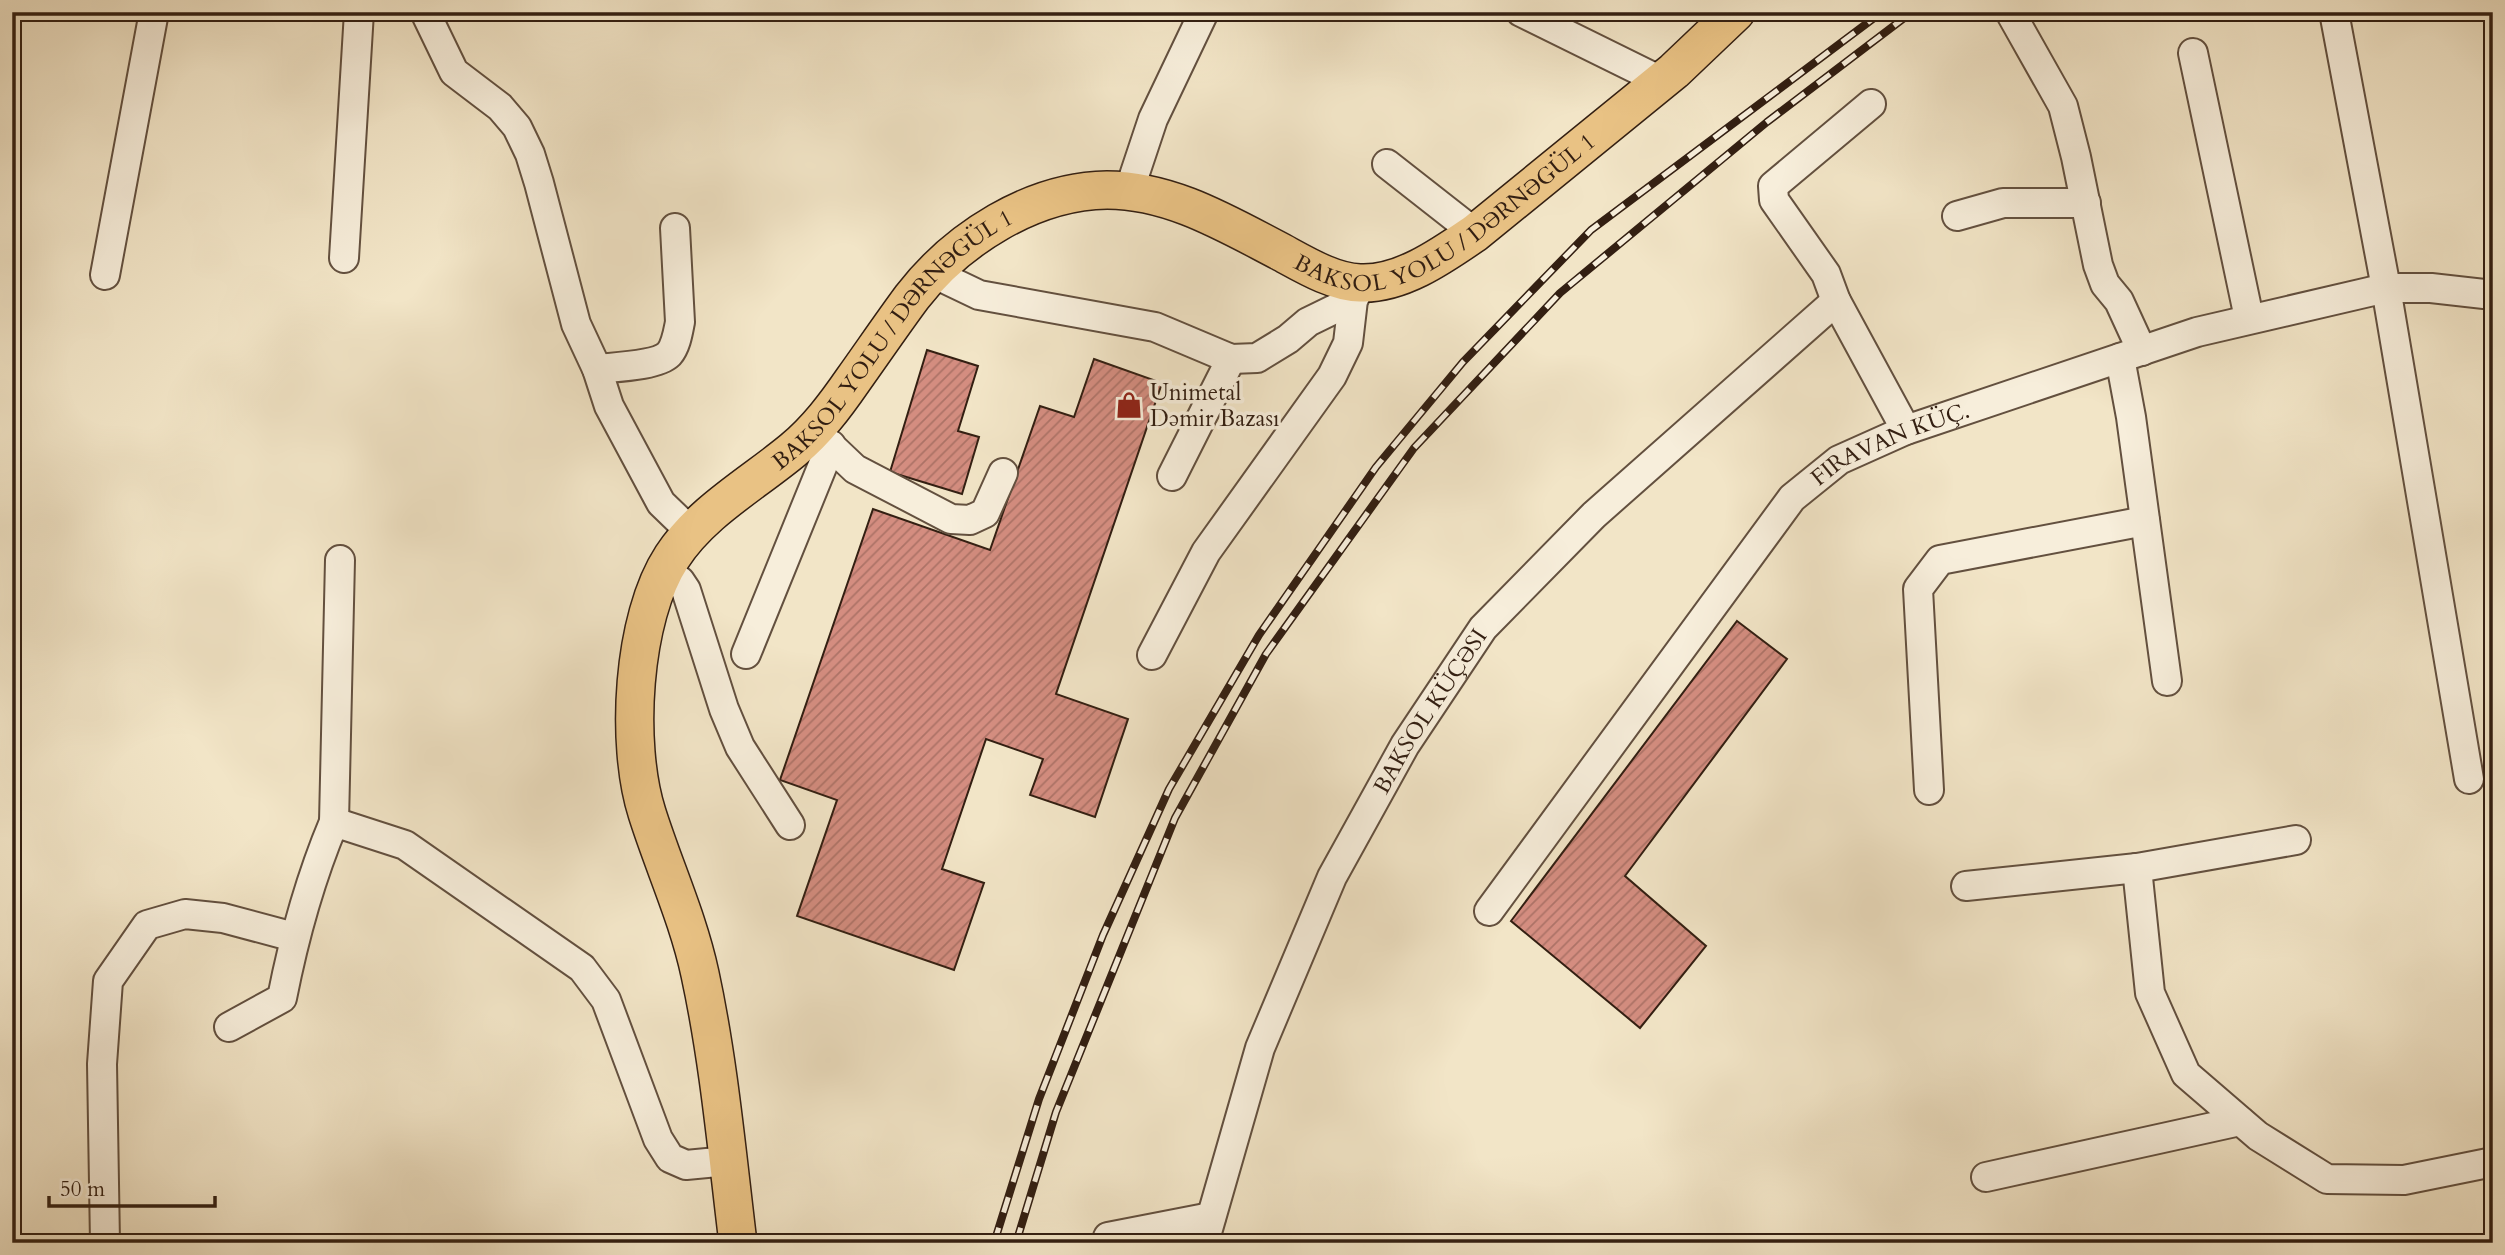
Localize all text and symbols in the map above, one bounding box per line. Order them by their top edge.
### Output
street label: BAKSOL YOLU / DƏRNƏGÜL 1 [1289,126,1602,299]
street label: BAKSOL YOLU / DƏRNƏGÜL 1 [765,202,1018,477]
place label: Unimetal Dəmir Bazası [1150,377,1280,434]
shop icon: Unimetal Dəmir Bazası [1114,390,1144,420]
street label: FIRAVAN KÜÇ. [1804,394,1973,493]
street label: BAKSOL KÜÇƏSI [1366,623,1494,799]
scale bar [49,1164,215,1208]
text: 50 m [60,1175,105,1204]

